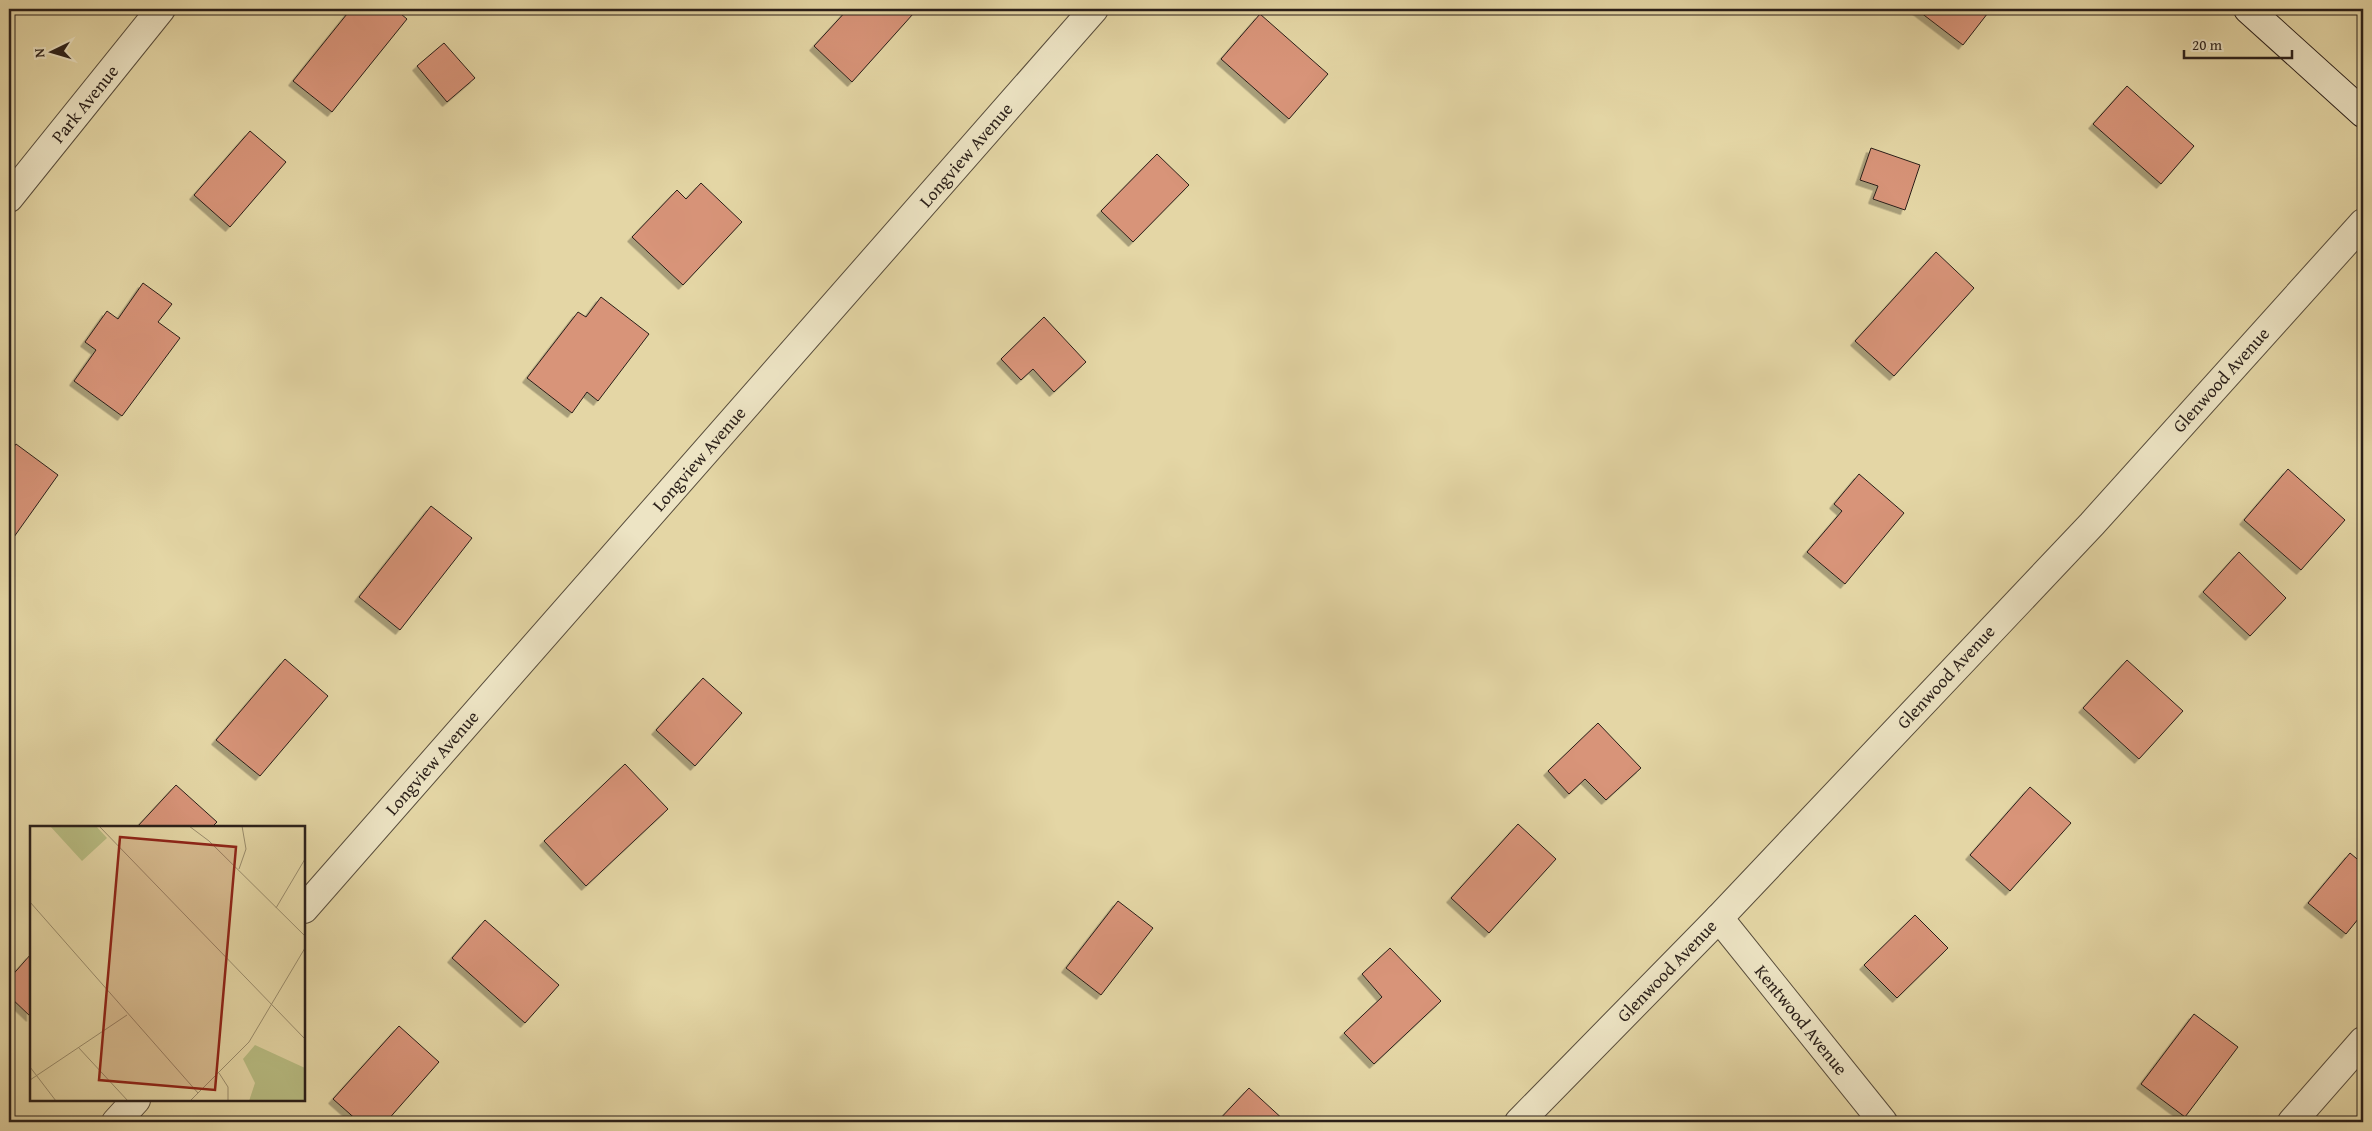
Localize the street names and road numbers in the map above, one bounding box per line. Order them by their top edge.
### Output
street label: Park Avenue [45,59,125,149]
street label: Longview Avenue [912,96,1019,213]
street label: Glenwood Avenue [2166,321,2275,438]
street label: Longview Avenue [645,400,752,517]
street label: Glenwood Avenue [1890,618,2001,735]
street label: Longview Avenue [378,704,485,821]
street label: Glenwood Avenue [1610,913,1723,1028]
street label: Kentwood Avenue [1748,959,1854,1081]

